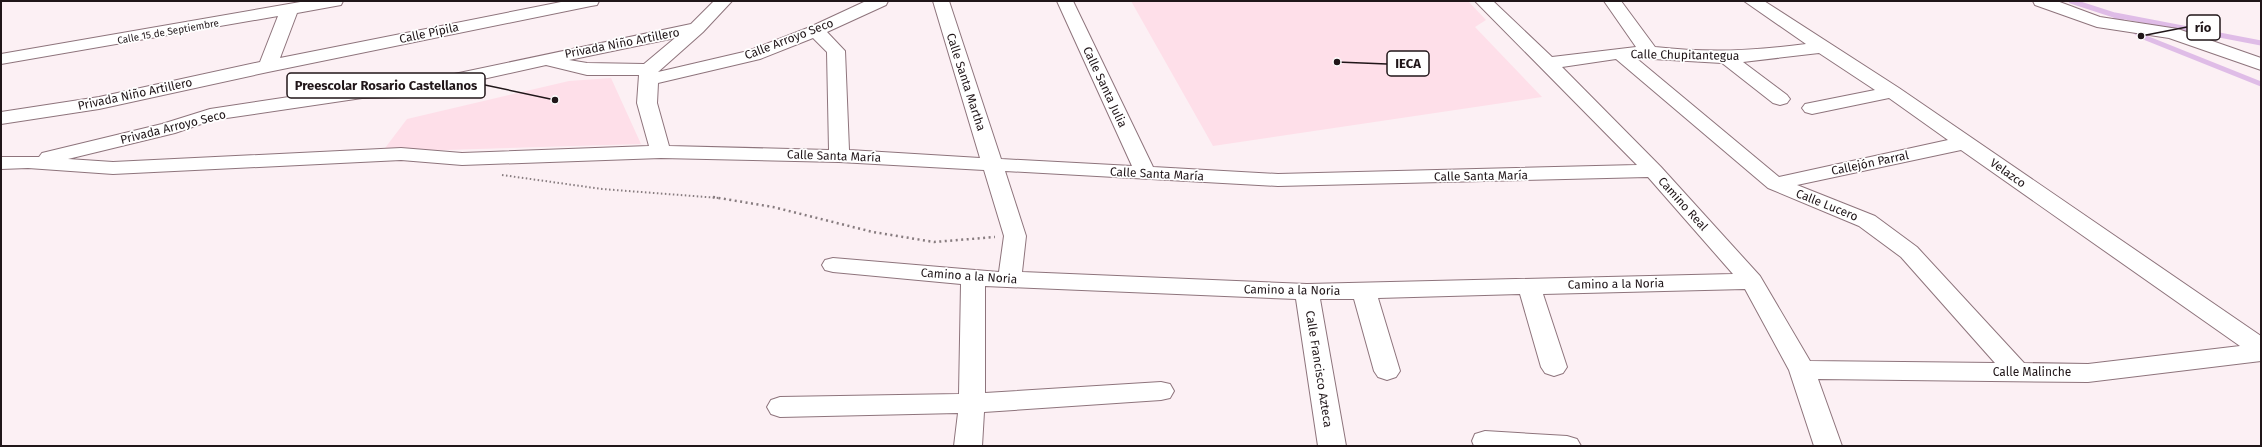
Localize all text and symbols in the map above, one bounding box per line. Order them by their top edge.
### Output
callout: río [2187,15,2220,40]
street label: Calle Arroyo Seco [743,16,835,62]
street label: Calle 15 de Septiembre [116,17,220,47]
street label: Calle Pípila [398,20,460,46]
text: río [2195,20,2212,35]
street label: Privada Niño Artillero [563,25,681,61]
street label: Calle Santa Martha [944,31,988,133]
street label: Calle Santa Julia [1080,44,1130,130]
street label: Calle Chupitantegua [1630,47,1740,63]
callout: IECA [1387,51,1429,76]
text: IECA [1395,56,1421,71]
callout: Preescolar Rosario Castellanos [287,73,485,98]
street label: Privada Niño Artillero [76,75,194,113]
text: Preescolar Rosario Castellanos [295,78,478,93]
street label: Privada Arroyo Seco [119,107,227,147]
street label: Calle Santa María [787,147,881,165]
street label: Callejón Parral [1830,148,1910,178]
street label: Velazco [1987,156,2029,190]
street label: Calle Santa María [1110,165,1204,183]
street label: Calle Santa María [1434,168,1528,184]
street label: Camino Real [1655,174,1711,234]
street label: Calle Lucero [1794,186,1860,224]
street label: Camino a la Noria [920,266,1018,286]
street label: Camino a la Noria [1568,276,1664,292]
street label: Camino a la Noria [1244,282,1340,298]
street label: Calle Francisco Azteca [1303,309,1335,429]
street label: Calle Malinche [1993,365,2071,379]

